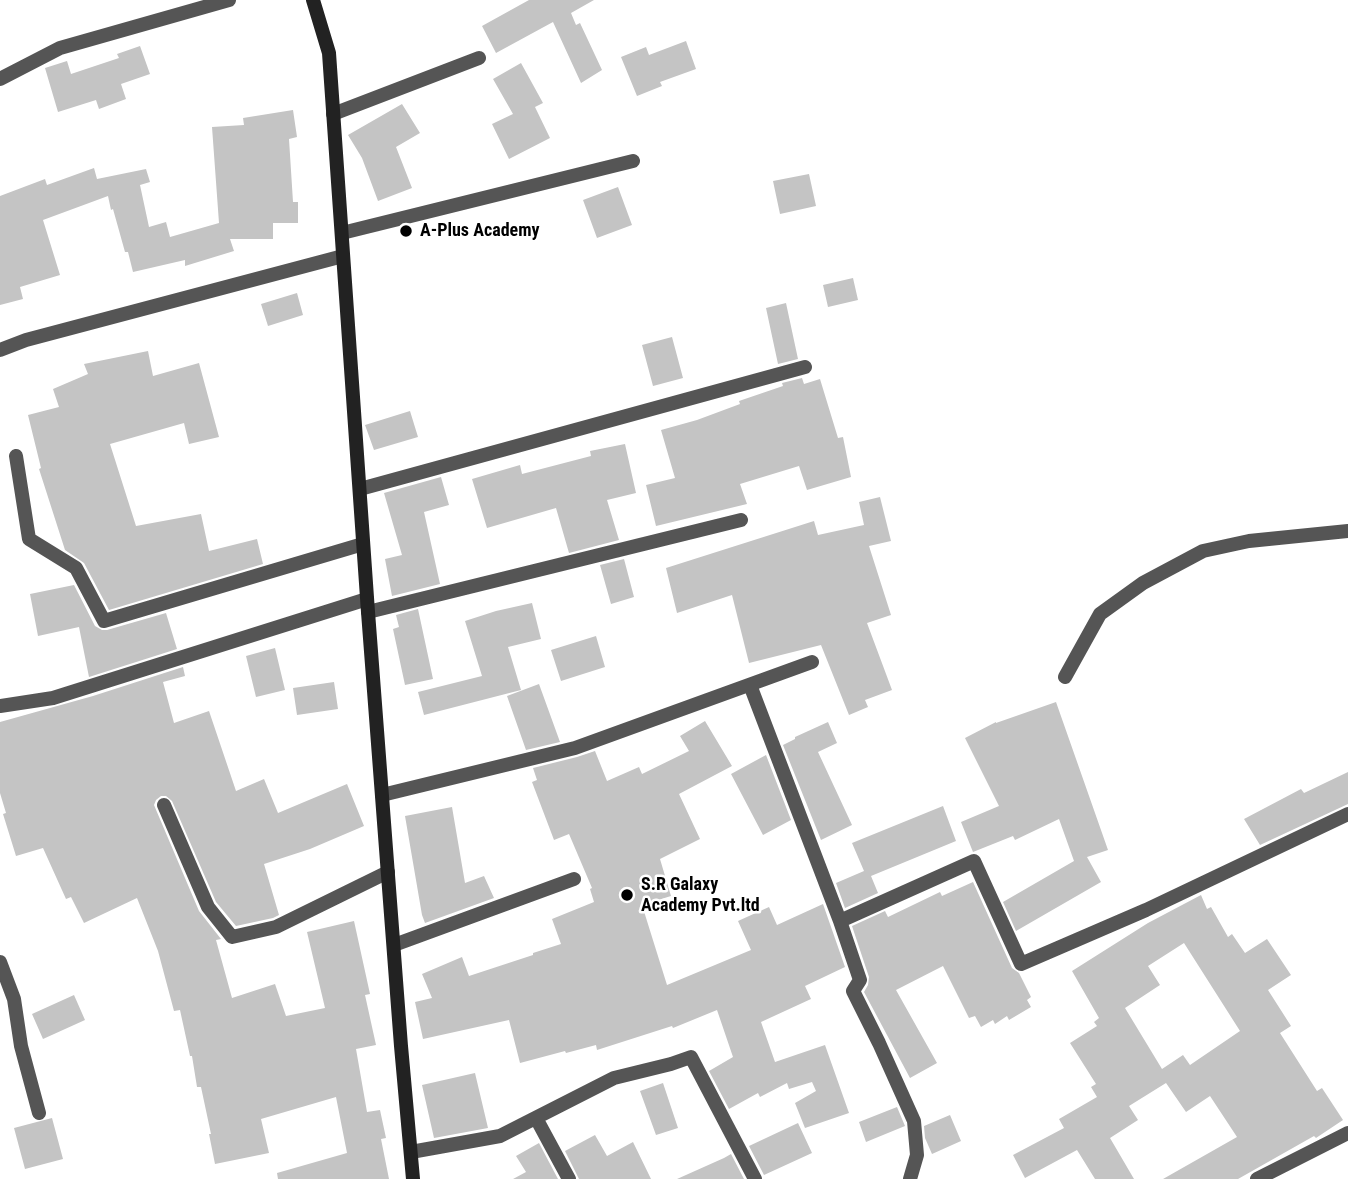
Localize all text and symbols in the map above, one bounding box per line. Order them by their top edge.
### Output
place label: A-Plus Academy [420,220,540,242]
marker: A-Plus Academy [398,223,414,239]
place label: S.R Galaxy Academy Pvt.ltd [641,874,760,917]
marker: S.R Galaxy Academy Pvt.ltd [619,887,635,903]

